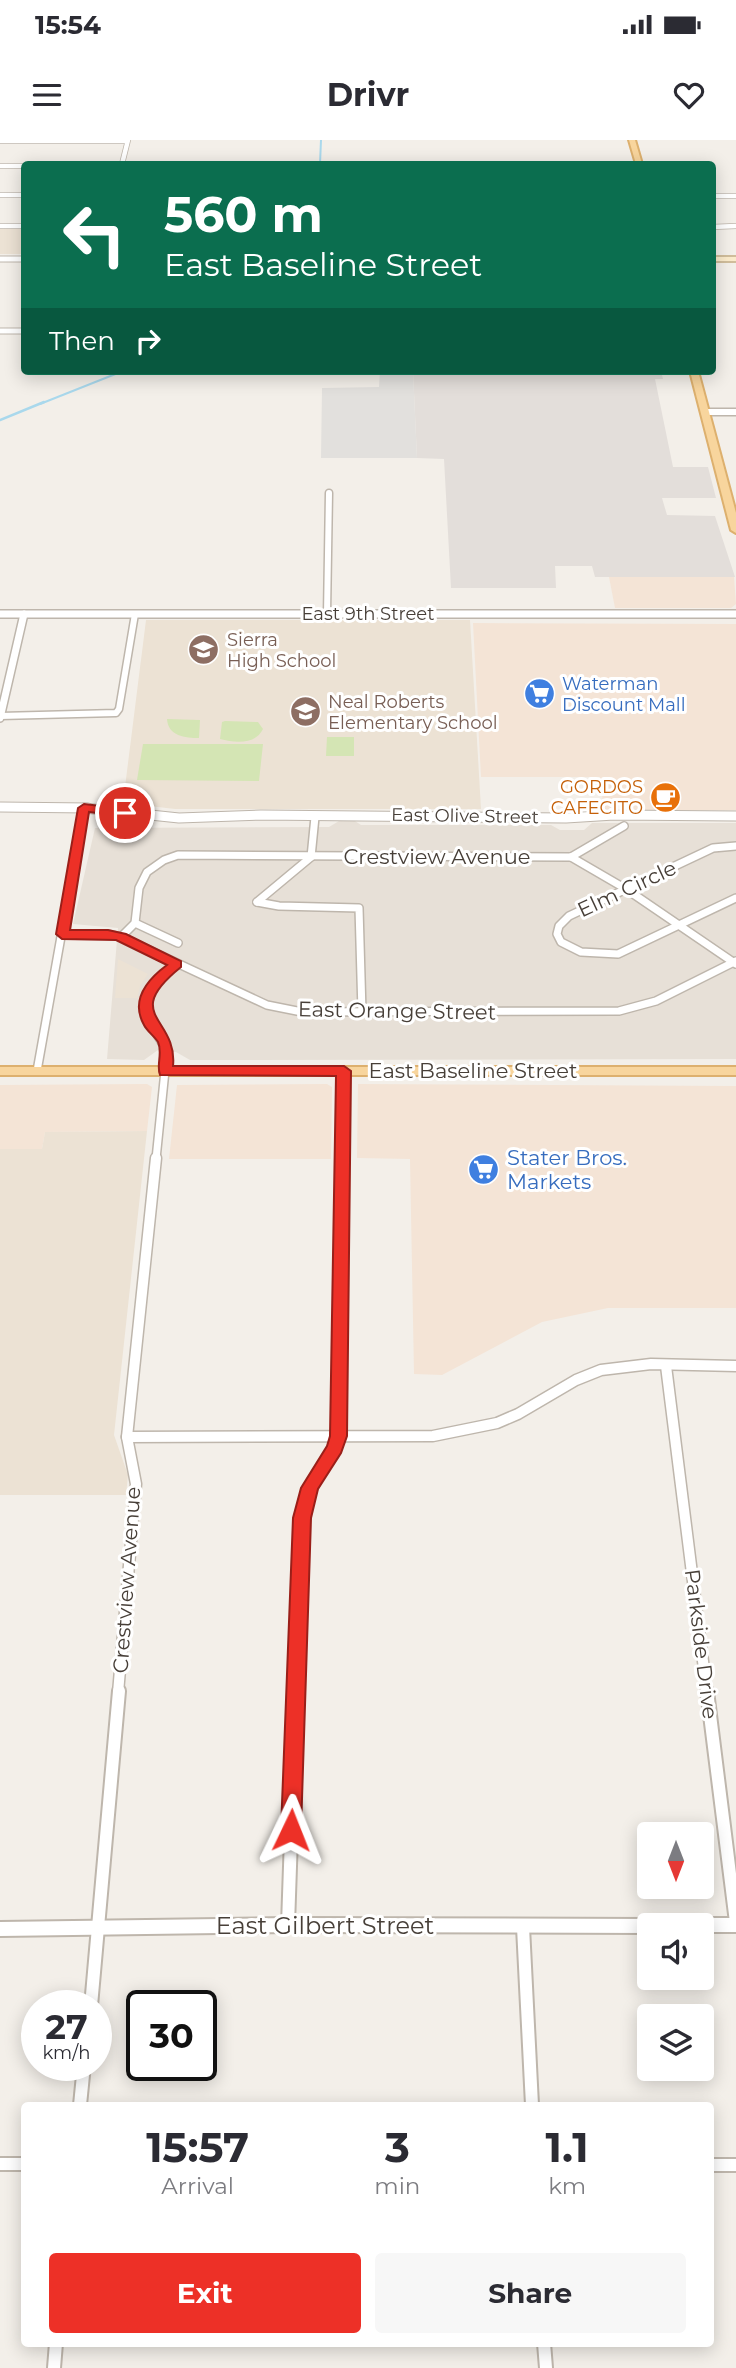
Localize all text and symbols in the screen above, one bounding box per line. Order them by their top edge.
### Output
text: 15:54 [35,9,101,41]
text: Drivr [327,75,409,114]
icon: menu [28,76,66,114]
icon: heart [670,76,708,114]
text: 560 m [164,185,323,244]
icon: left [49,189,140,280]
text: East Baseline Street [164,245,482,284]
icon: right [129,322,167,360]
text: Then [49,325,115,357]
street label: East 9th Street [301,603,435,625]
place label: Sierra High School [227,629,336,672]
school or university icon: Sierra High School [187,633,221,667]
place label: Waterman Discount Mall [562,673,686,716]
supermarket icon: Waterman Discount Mall [522,677,556,711]
place label: Neal Roberts Elementary School [328,691,498,734]
school or university icon: Neal Roberts Elementary School [288,695,322,729]
place label: GORDOS CAFECITO [551,776,643,819]
cafe icon: GORDOS CAFECITO [649,780,683,814]
pin [95,783,155,843]
icon: arrive [106,794,144,832]
street label: East Olive Street [391,804,539,828]
street label: Crestview Avenue [343,844,531,869]
street label: Elm Circle [573,855,680,922]
street label: East Orange Street [298,996,496,1025]
street label: East Baseline Street [369,1058,577,1083]
place label: Stater Bros. Markets [507,1145,627,1194]
supermarket icon: Stater Bros. Markets [467,1153,501,1187]
street label: Crestview Avenue [108,1486,145,1674]
street label: Parkside Drive [680,1567,723,1720]
position arrow [254,1793,328,1867]
north arrow [637,1822,714,1899]
map controls [637,1822,714,2081]
street label: East Gilbert Street [216,1911,435,1940]
button: sound [637,1913,714,1990]
speed limit sign: 30 [126,1990,217,2081]
button: layers [637,2004,714,2081]
text: 27 [45,2005,88,2048]
text: km/h [42,2042,91,2064]
text: 15:57 [146,2121,249,2173]
text: 3 [385,2121,410,2173]
text: 1.1 [546,2121,589,2173]
text: Arrival [161,2172,234,2200]
text: min [374,2172,420,2200]
text: km [548,2172,586,2200]
button: Exit [49,2253,361,2333]
button: Share [375,2253,686,2333]

